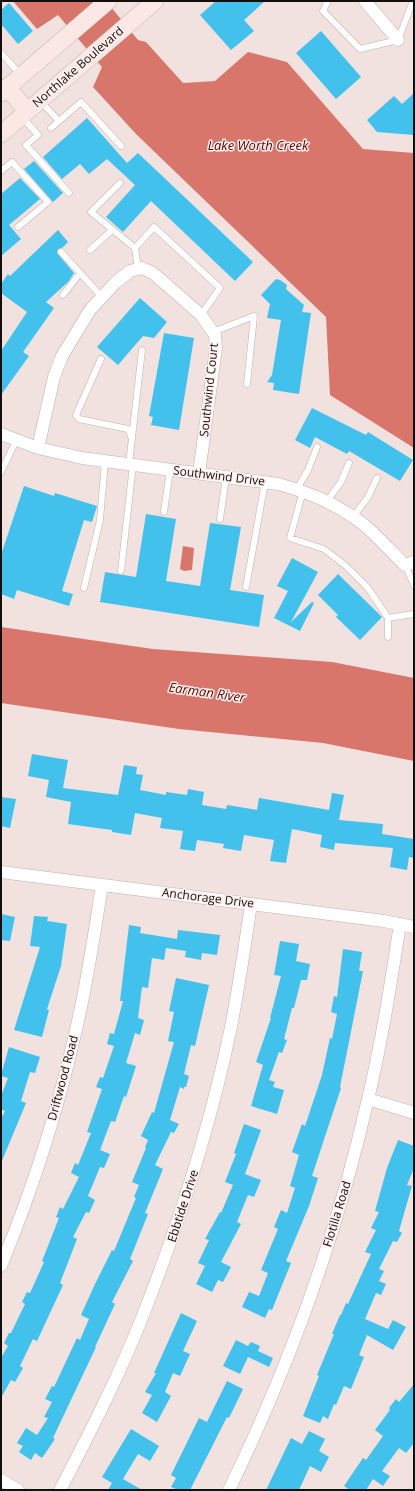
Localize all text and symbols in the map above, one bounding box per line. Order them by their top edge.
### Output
street label: Northlake Boulevard [28,22,127,111]
water label: Lake Worth Creek [208,136,309,154]
street label: Southwind Court [195,342,222,438]
street label: Southwind Drive [172,461,266,490]
water label: Earman River [168,678,247,706]
street label: Anchorage Drive [161,883,255,912]
street label: Driftwood Road [43,1033,82,1122]
street label: Ebbtide Drive [163,1167,202,1244]
street label: Flotilla Road [318,1179,355,1249]

